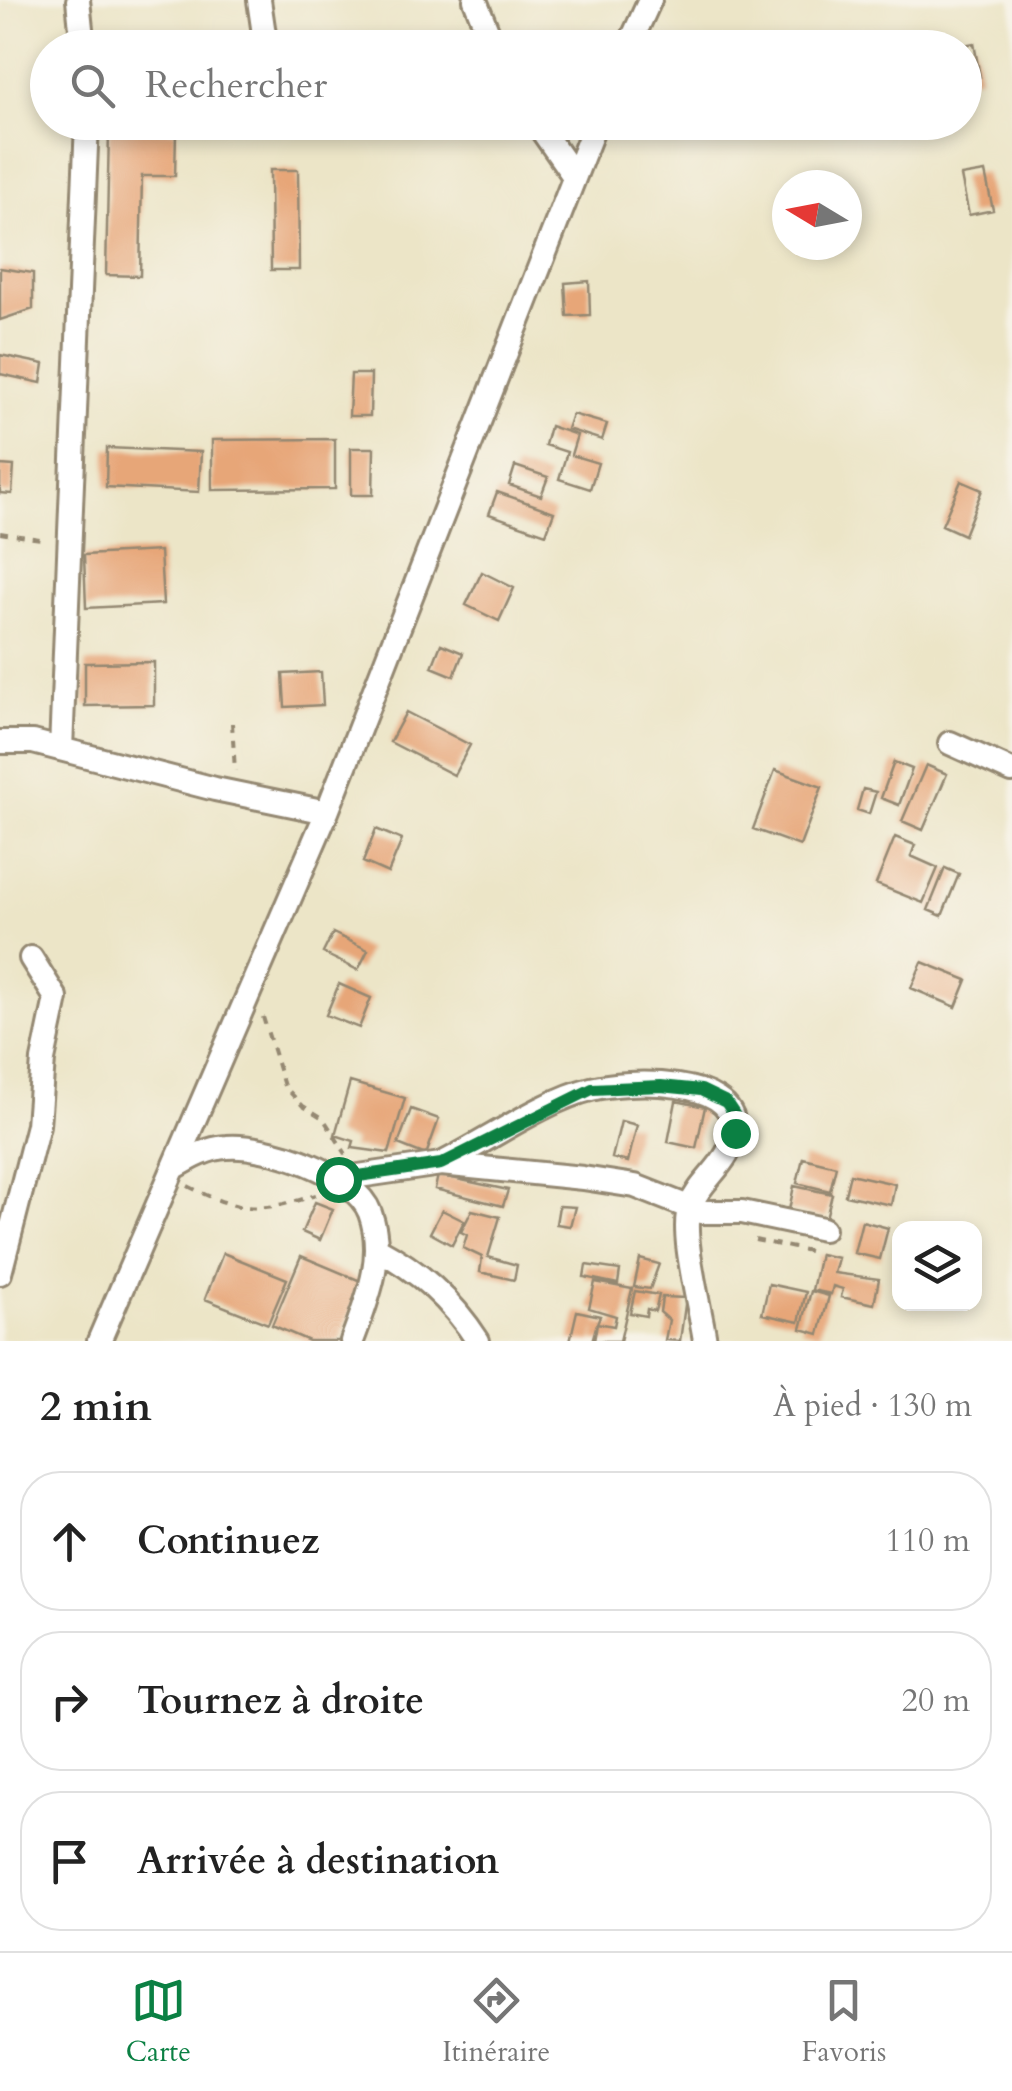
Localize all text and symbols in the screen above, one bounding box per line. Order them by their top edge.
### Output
search box [30,30,982,140]
icon: search [65,58,120,113]
text: Rechercher [145,59,327,111]
north arrow [772,170,862,260]
route end [713,1111,759,1157]
route start [316,1157,362,1203]
map controls [892,1221,982,1311]
button: layers [892,1221,982,1311]
text: 2 min [40,1378,152,1435]
text: À pied · 130 m [773,1384,972,1428]
icon: ahead [42,1514,97,1569]
text: Continuez [137,1515,320,1567]
text: 110 m [885,1519,970,1563]
icon: right [42,1674,97,1729]
text: Tournez à droite [137,1675,424,1727]
text: 20 m [902,1679,970,1723]
icon: arrive [42,1834,97,1889]
text: Arrivée à destination [137,1835,499,1887]
tab: Carte [126,1973,191,2071]
tab: Itinéraire [442,1973,550,2071]
tab: Favoris [802,1973,886,2071]

